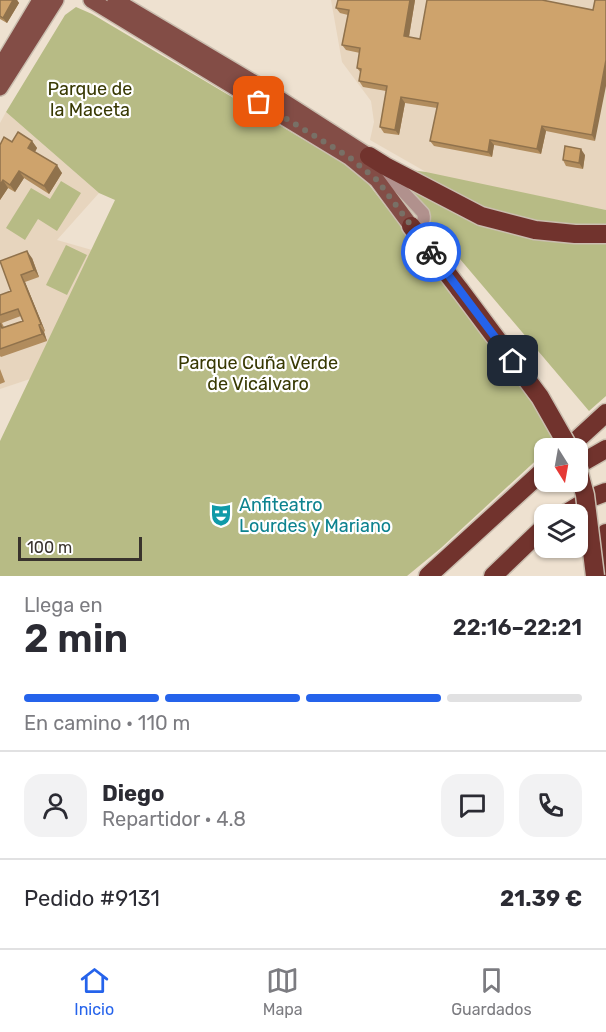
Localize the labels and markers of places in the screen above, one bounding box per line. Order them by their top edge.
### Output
pin [233,76,284,127]
pin [487,335,538,386]
place label: Anfiteatro Lourdes y Mariano [239,494,391,537]
theatre icon: Anfiteatro Lourdes y Mariano [208,502,234,528]

